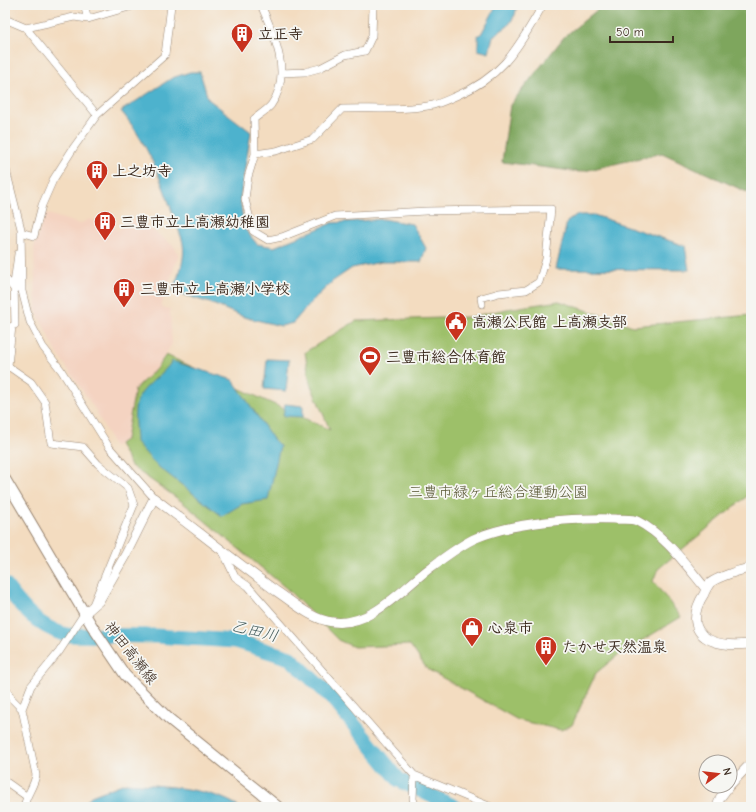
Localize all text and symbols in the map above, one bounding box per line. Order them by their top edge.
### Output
scale bar [610,18,673,44]
building icon: 立正寺 [229,21,255,54]
place label: 立正寺 [258,25,303,43]
text: 50 m [616,25,644,39]
building icon: 上之坊寺 [84,158,110,191]
place label: 上之坊寺 [112,162,172,180]
building icon: 三豊市立上高瀬幼稚園 [92,209,118,242]
place label: 三豊市立上高瀬幼稚園 [120,213,270,231]
building icon: 三豊市立上高瀬小学校 [111,276,137,309]
place label: 三豊市立上高瀬小学校 [140,280,290,298]
public building icon: 高瀬公民館 上高瀬支部 [443,309,469,342]
place label: 高瀬公民館 上高瀬支部 [472,313,627,331]
sports icon: 三豊市総合体育館 [357,344,383,377]
place label: 三豊市総合体育館 [386,348,506,366]
park label: 三豊市緑ヶ丘総合運動公園 [408,483,588,501]
shop icon: 心泉市 [459,615,485,648]
water label: 乙田川 [229,616,280,646]
street label: 神田高瀬線 [101,618,161,688]
place label: 心泉市 [488,619,533,637]
building icon: たかせ天然温泉 [533,634,559,667]
place label: たかせ天然温泉 [562,638,667,656]
north arrow [698,754,738,794]
text: N [720,766,734,777]

